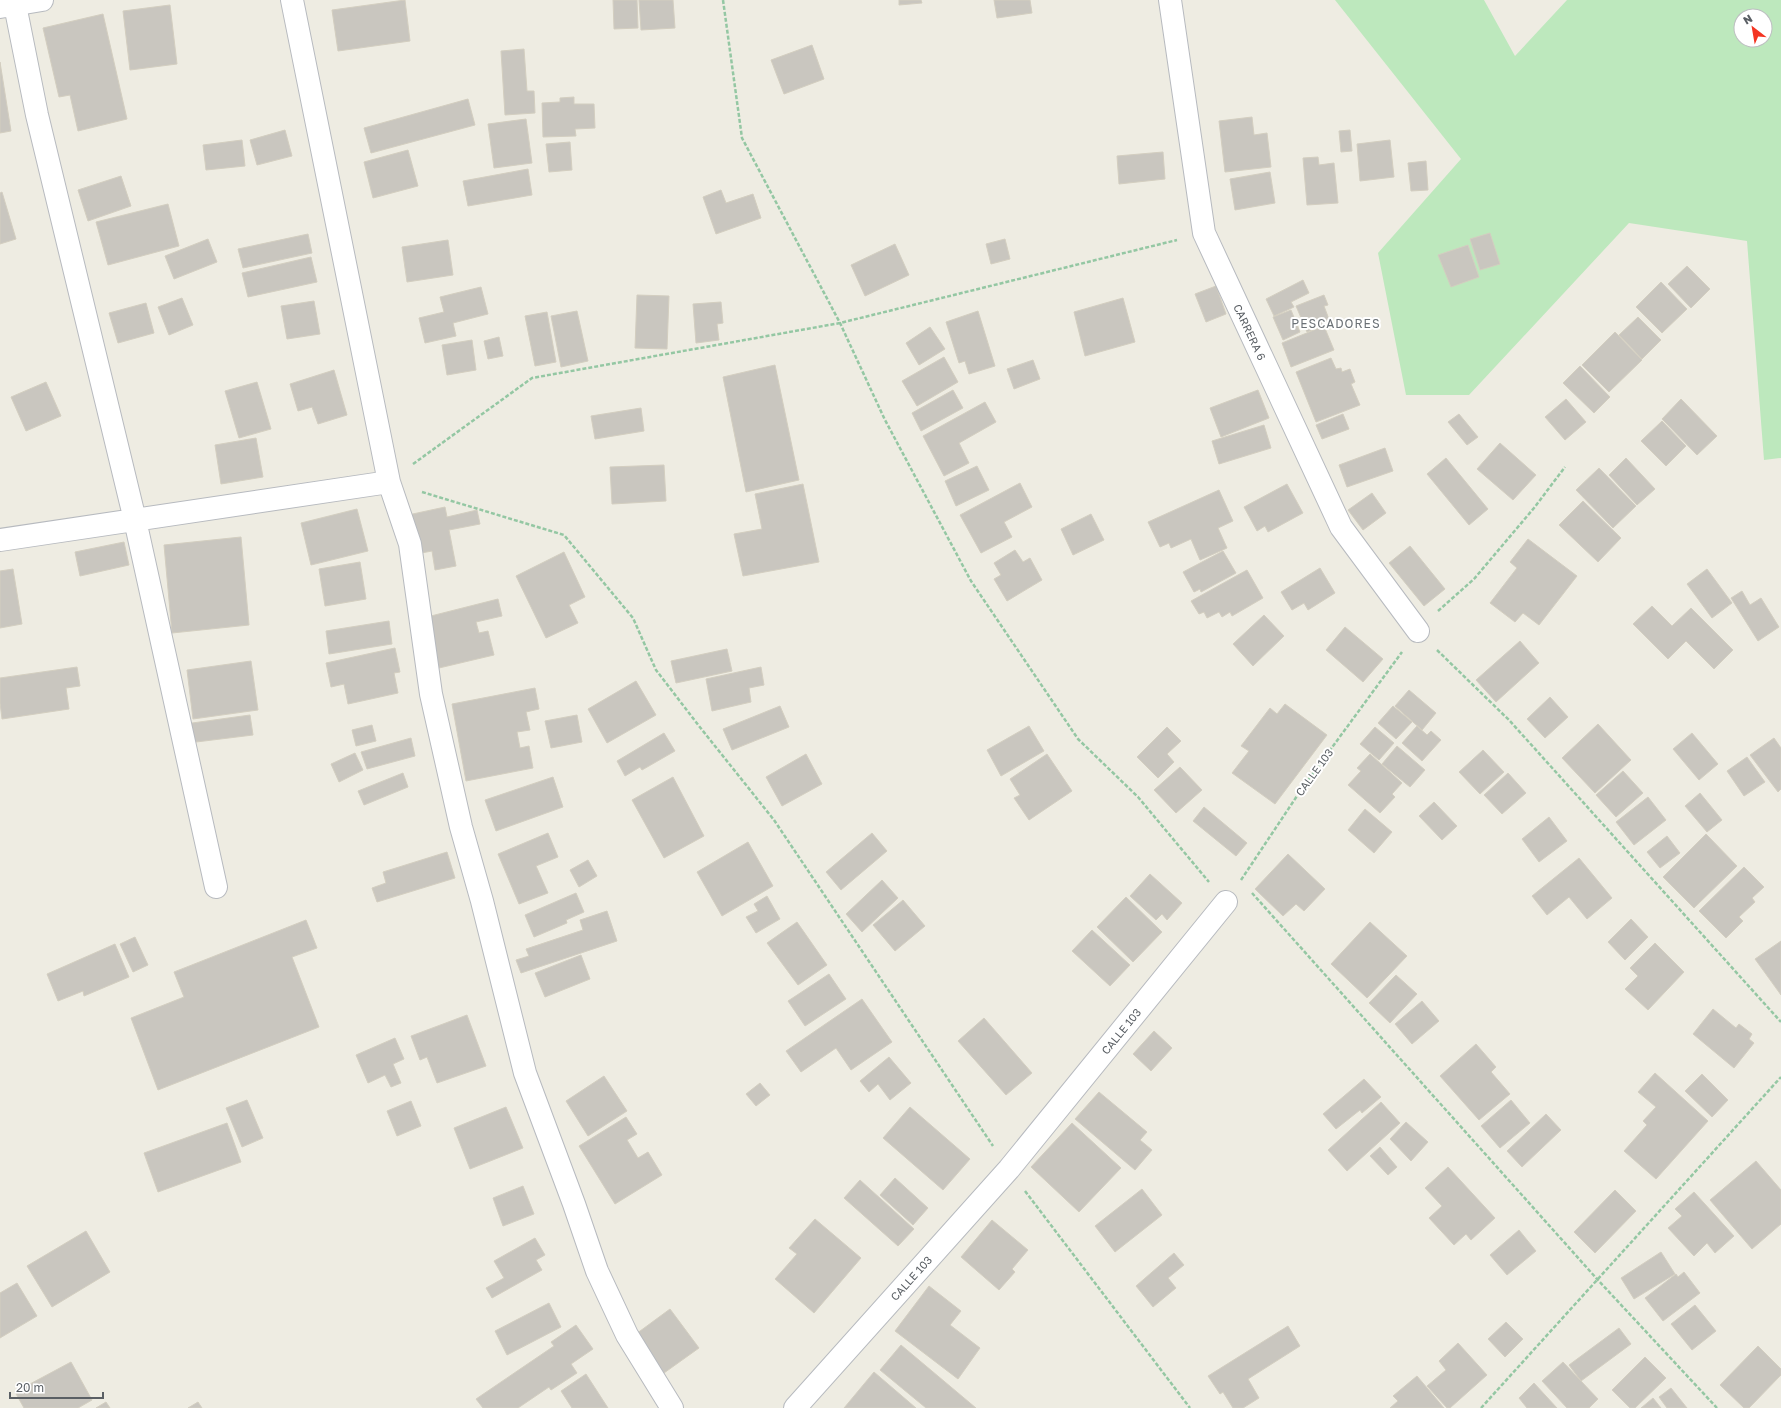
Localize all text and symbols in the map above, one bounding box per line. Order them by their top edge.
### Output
north arrow [1733,8,1773,48]
text: N [1741,11,1755,27]
street label: CARRERA 6 [1231,302,1269,362]
district label: PESCADORES [1291,316,1381,331]
street label: CALLE 103 [1293,746,1335,798]
street label: CALLE 103 [1099,1005,1143,1057]
street label: CALLE 103 [888,1253,934,1303]
scale bar [10,1374,103,1400]
text: 20 m [16,1380,44,1395]

